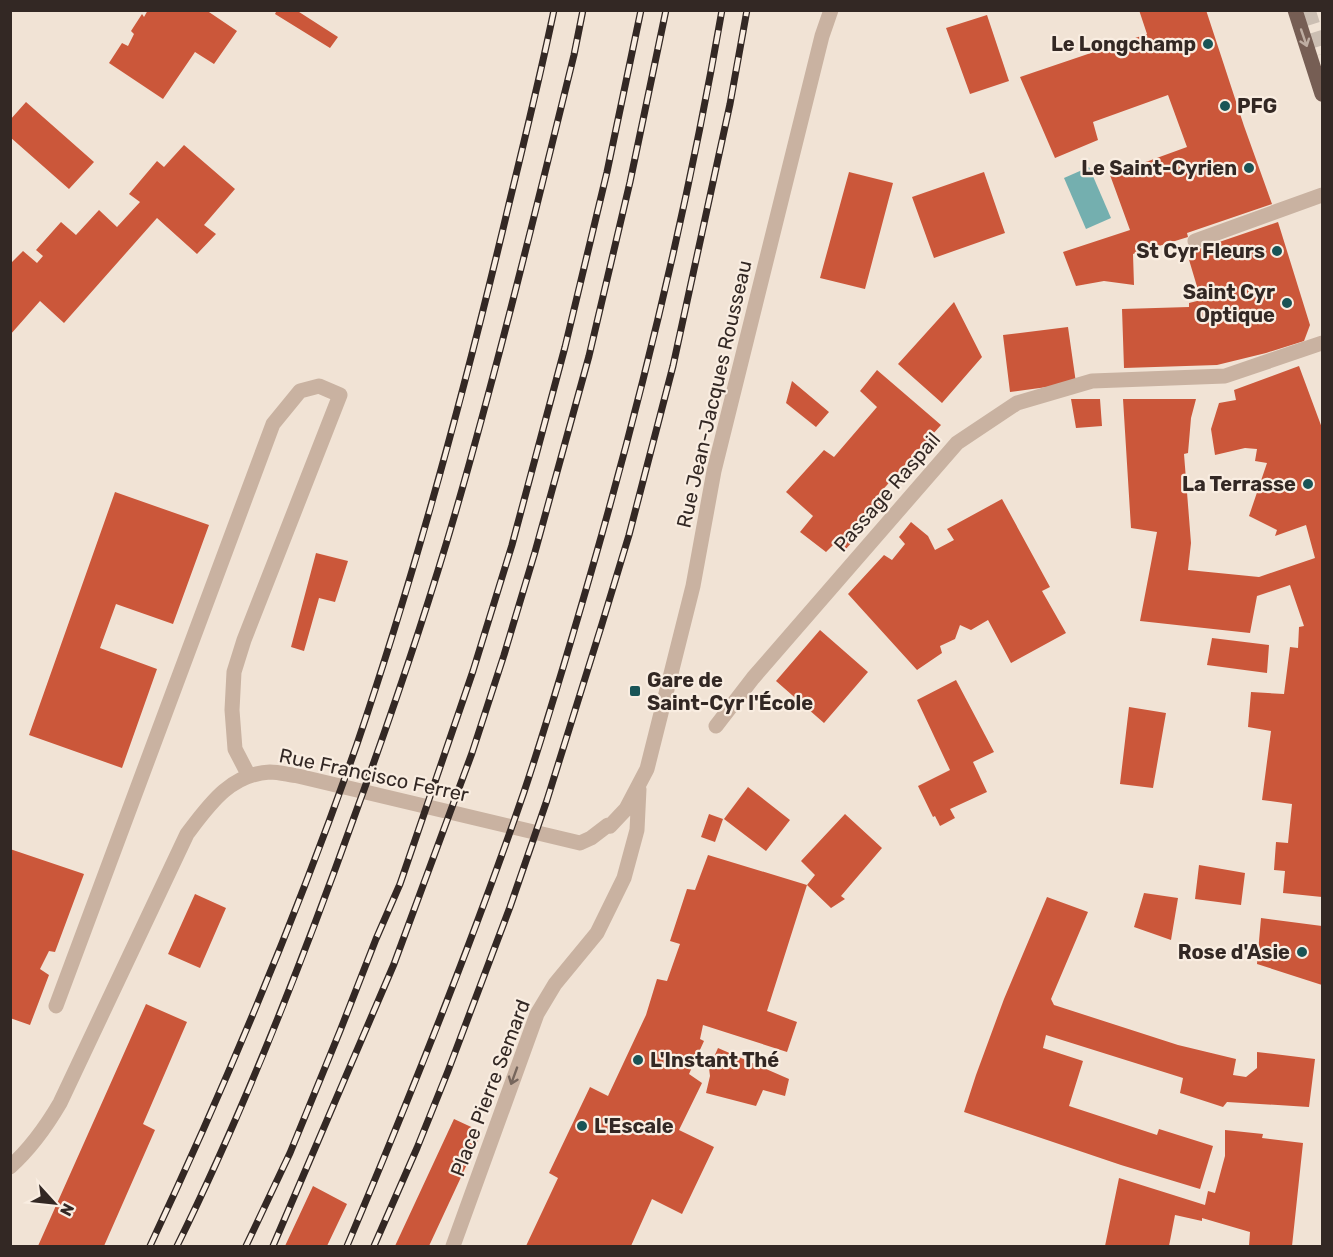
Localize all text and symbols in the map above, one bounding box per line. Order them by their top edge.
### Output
one-way arrow [1299,28,1310,46]
place label: Le Longchamp [1051,32,1196,56]
marker: Le Longchamp [1201,37,1215,51]
place label: PFG [1237,94,1277,118]
marker: PFG [1218,99,1232,113]
place label: Le Saint-Cyrien [1081,156,1237,180]
marker: Le Saint-Cyrien [1242,161,1256,175]
place label: St Cyr Fleurs [1136,239,1265,263]
marker: St Cyr Fleurs [1270,244,1284,258]
street label: Rue Jean-Jacques Rousseau [672,258,756,530]
place label: Saint Cyr Optique [1183,280,1275,327]
marker: Saint Cyr Optique [1280,296,1294,310]
street label: Passage Raspail [829,427,945,557]
place label: La Terrasse [1182,472,1296,496]
marker: La Terrasse [1301,477,1315,491]
place label: Gare de Saint-Cyr l'École [647,668,813,715]
marker: Gare de Saint-Cyr l'École [628,684,642,698]
street label: Rue Francisco Ferrer [277,743,471,807]
place label: Rose d'Asie [1178,940,1290,964]
marker: Rose d'Asie [1295,945,1309,959]
street label: Place Pierre Semard [445,996,535,1180]
place label: L'Instant Thé [650,1048,779,1072]
marker: L'Instant Thé [631,1053,645,1067]
one-way arrow [508,1066,519,1085]
place label: L'Escale [594,1114,674,1138]
marker: L'Escale [575,1119,589,1133]
north arrow [24,1173,84,1233]
text: N [56,1200,78,1219]

